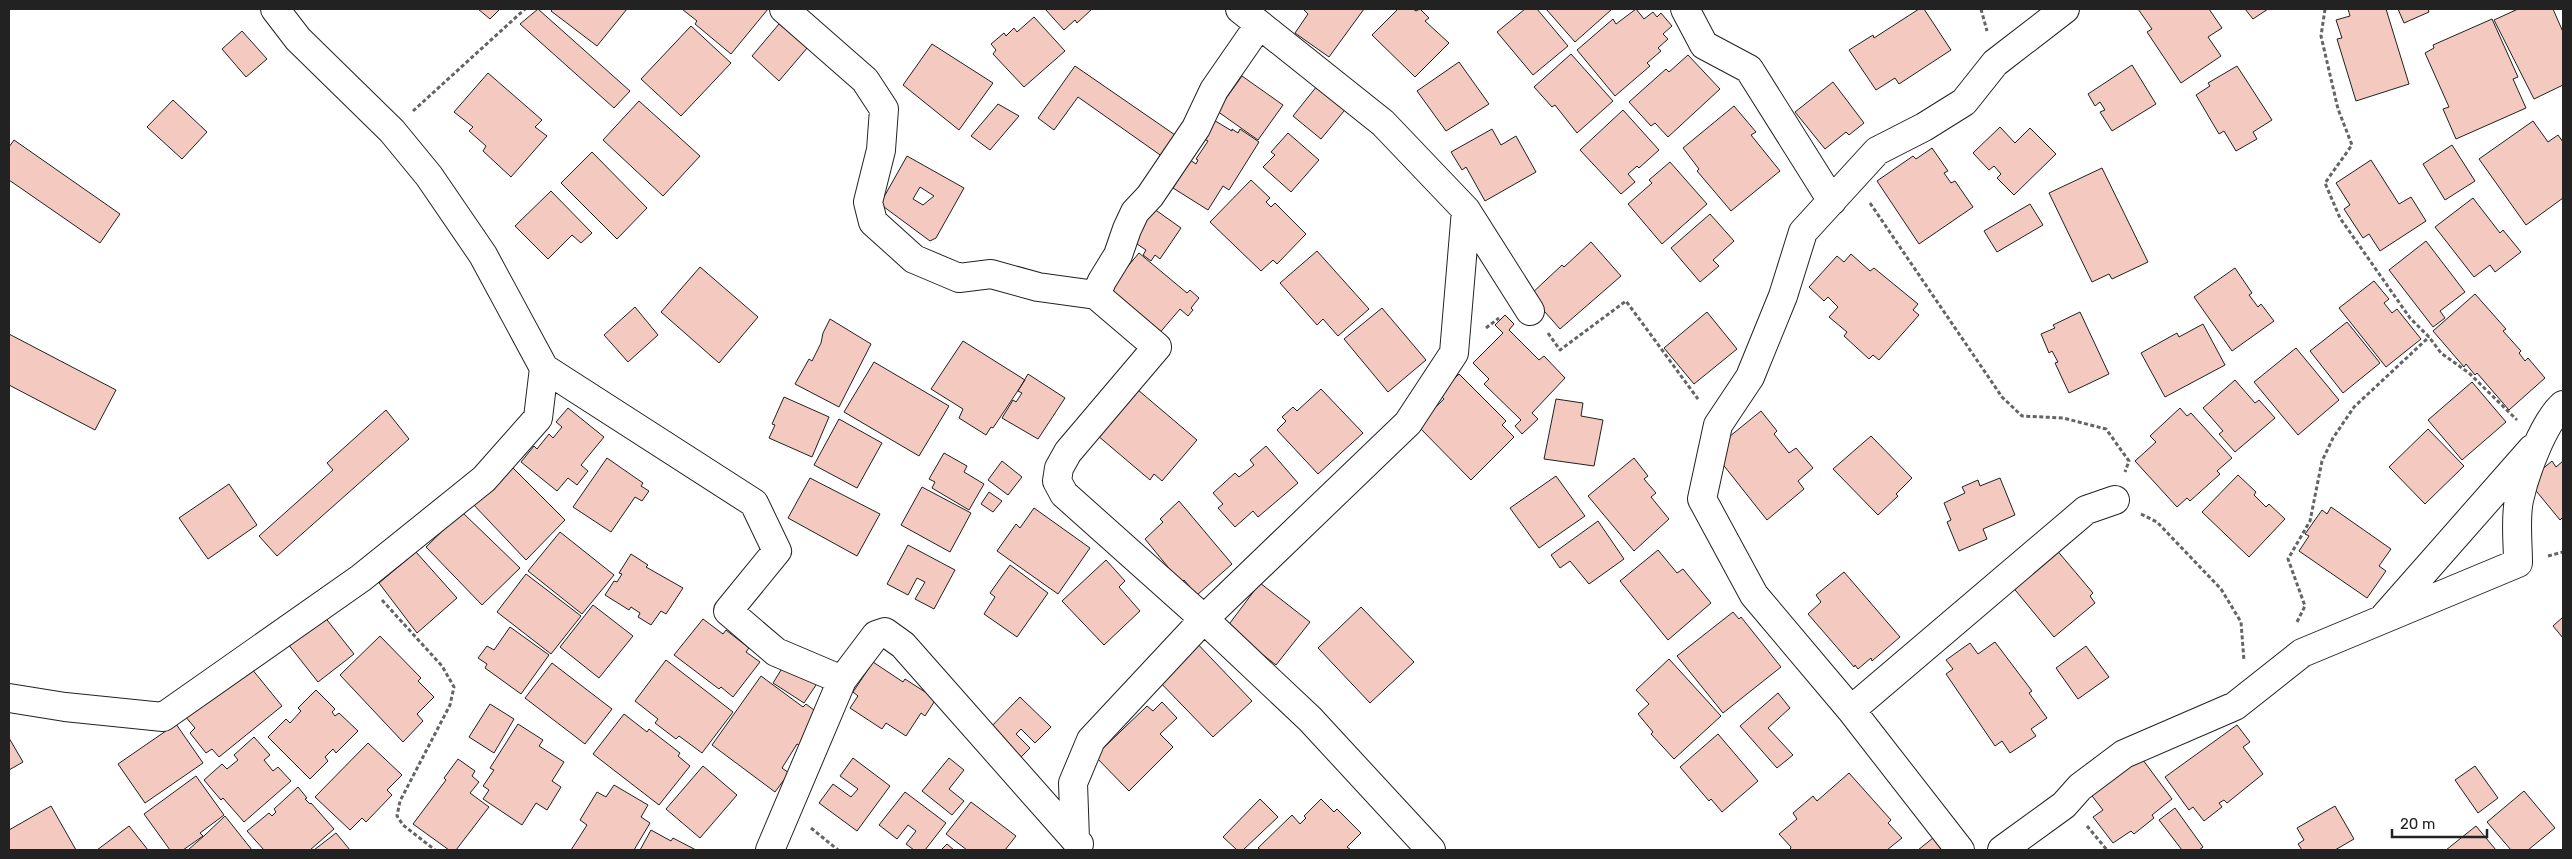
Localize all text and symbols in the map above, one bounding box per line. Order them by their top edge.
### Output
scale bar [2392,806,2487,838]
text: 20 m [2400,815,2435,833]

